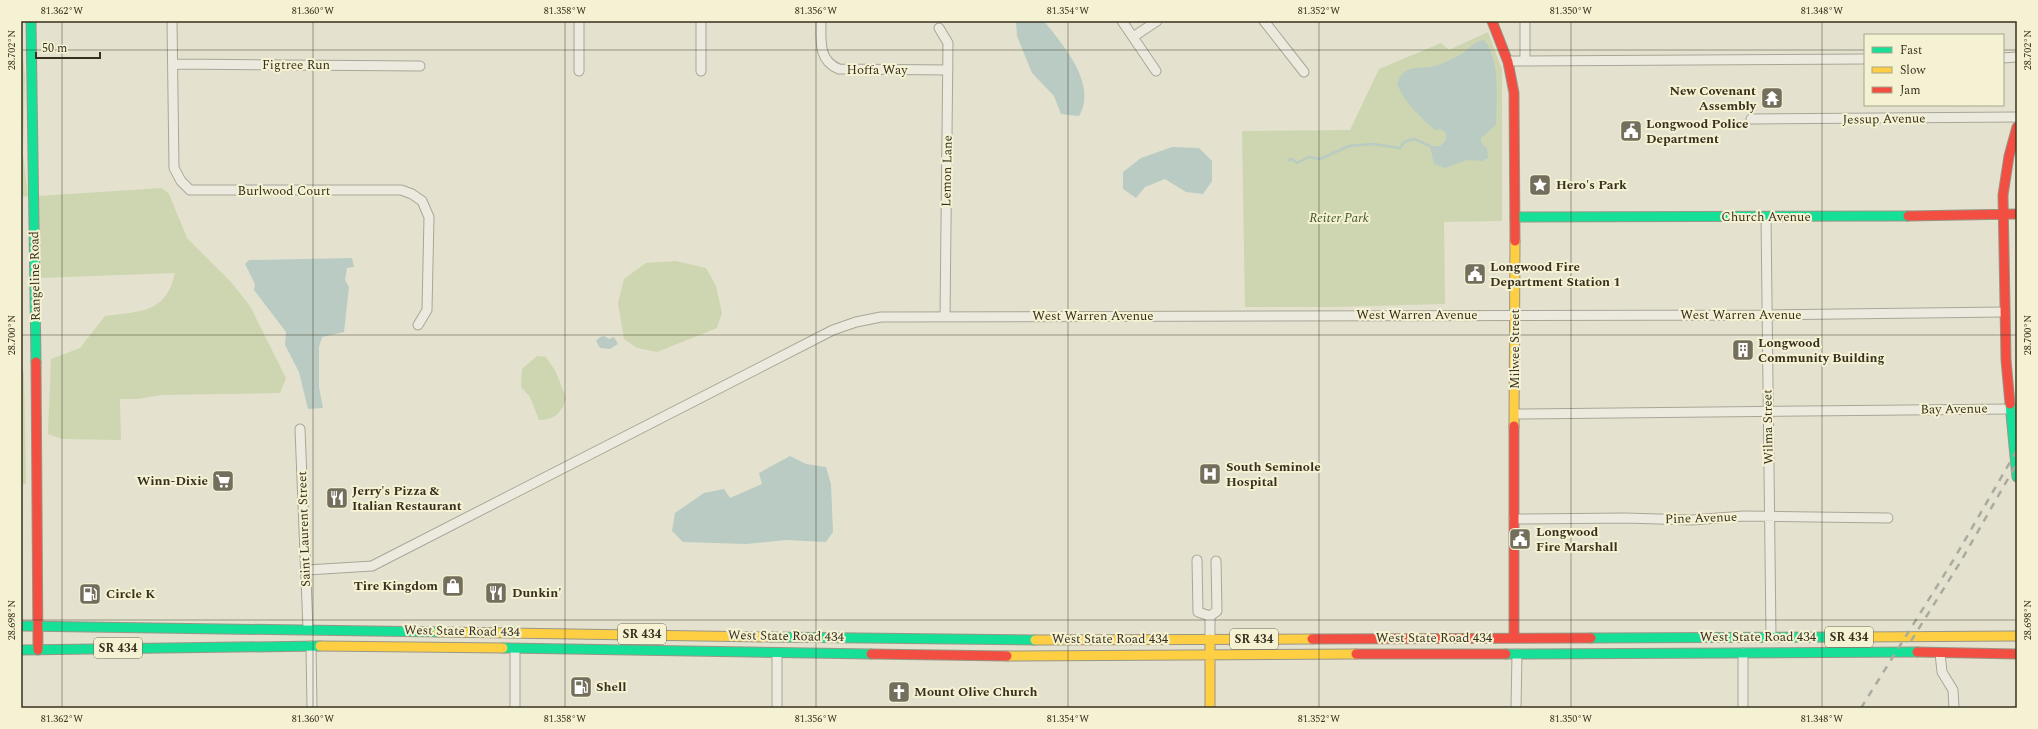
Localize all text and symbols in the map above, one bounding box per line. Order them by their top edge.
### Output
text: 81.362°W [41,3,83,19]
text: 81.360°W [292,3,334,19]
text: 81.358°W [544,3,586,19]
text: 81.356°W [795,3,837,19]
text: 81.354°W [1047,3,1089,19]
text: 81.352°W [1298,3,1340,19]
text: 81.350°W [1550,3,1592,19]
text: 81.348°W [1801,3,1843,19]
text: 28.702°N [4,30,20,70]
text: 28.702°N [2020,30,2036,70]
scale bar [36,34,100,60]
legend [1864,34,2004,106]
text: 50 m [42,39,67,58]
text: Fast [1900,41,1922,60]
street label: Figtree Run [262,55,331,75]
street label: Hoffa Way [846,60,908,80]
text: Slow [1900,61,1926,80]
place label: New Covenant Assembly [1669,81,1757,116]
text: Jam [1900,81,1921,100]
temple icon: New Covenant Assembly [1759,85,1785,111]
street label: Jessup Avenue [1842,108,1926,130]
place label: Longwood Police Department [1646,114,1749,149]
public building icon: Longwood Police Department [1618,118,1644,144]
street label: Lemon Lane [936,135,958,207]
place icon: Hero's Park [1527,172,1553,198]
place label: Hero's Park [1556,175,1627,195]
street label: Burlwood Court [238,181,331,201]
street label: Church Avenue [1721,207,1811,227]
park label: Reiter Park [1309,208,1369,228]
street label: Rangeline Road [24,231,46,321]
place label: Longwood Fire Department Station 1 [1490,257,1621,292]
public building icon: Longwood Fire Department Station 1 [1462,261,1488,287]
street label: West Warren Avenue [1356,305,1478,325]
street label: West Warren Avenue [1680,305,1802,325]
street label: West Warren Avenue [1032,306,1154,326]
street label: Milwee Street [1505,309,1525,389]
text: 28.700°N [4,315,20,355]
text: 28.700°N [2020,315,2036,355]
place label: Longwood Community Building [1758,333,1885,368]
building icon: Longwood Community Building [1730,337,1756,363]
street label: Wilma Street [1757,389,1779,465]
street label: Bay Avenue [1920,398,1988,420]
place label: South Seminole Hospital [1226,457,1321,492]
hospital icon: South Seminole Hospital [1197,461,1223,487]
supermarket icon: Winn-Dixie [210,468,236,494]
street label: Saint Laurent Street [292,470,316,587]
place label: Winn-Dixie [137,471,208,491]
place label: Jerry's Pizza & Italian Restaurant [352,481,462,516]
restaurant icon: Jerry's Pizza & Italian Restaurant [324,485,350,511]
street label: Pine Avenue [1664,507,1738,529]
place label: Longwood Fire Marshall [1536,522,1618,557]
public building icon: Longwood Fire Marshall [1507,526,1533,552]
shop icon: Tire Kingdom [440,573,466,599]
place label: Tire Kingdom [354,576,438,596]
restaurant icon: Dunkin' [483,580,509,606]
fuel station icon: Circle K [77,581,103,607]
place label: Dunkin' [512,583,561,603]
place label: Circle K [106,584,155,604]
text: 28.698°N [4,600,20,640]
text: 28.698°N [2020,600,2036,640]
street label: West State Road 434 [404,620,521,642]
road number: SR 434 [618,624,666,644]
street label: West State Road 434 [728,625,845,647]
street label: West State Road 434 [1700,627,1817,647]
road number: SR 434 [1825,627,1873,647]
street label: West State Road 434 [1376,628,1493,648]
street label: West State Road 434 [1052,629,1169,649]
road number: SR 434 [1230,629,1278,649]
road number: SR 434 [94,638,142,658]
fuel station icon: Shell [568,674,594,700]
place label: Shell [596,677,626,697]
church icon: Mount Olive Church [886,679,912,705]
place label: Mount Olive Church [914,682,1038,702]
text: 81.362°W [41,711,83,727]
text: 81.360°W [292,711,334,727]
text: 81.358°W [544,711,586,727]
text: 81.356°W [795,711,837,727]
text: 81.354°W [1047,711,1089,727]
text: 81.352°W [1298,711,1340,727]
text: 81.350°W [1550,711,1592,727]
text: 81.348°W [1801,711,1843,727]

